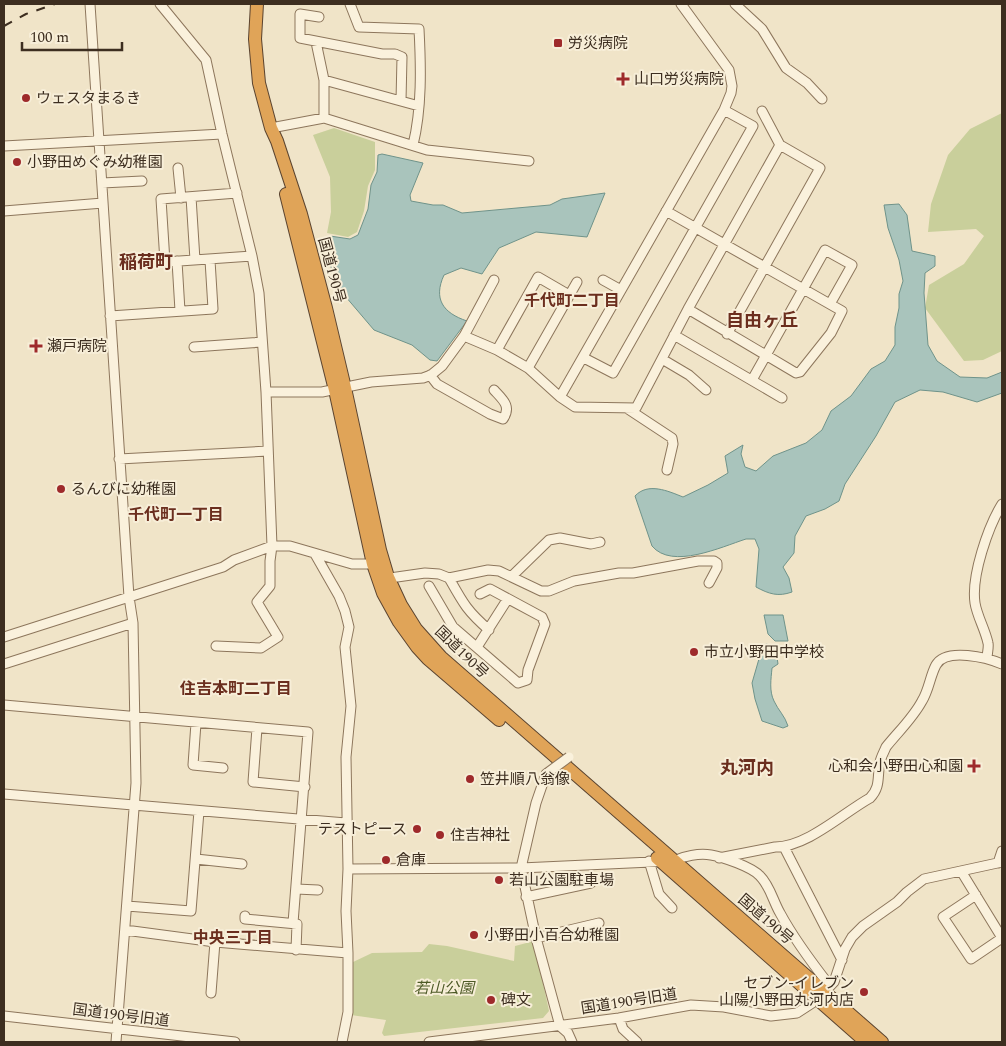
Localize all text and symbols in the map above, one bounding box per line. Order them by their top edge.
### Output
scale bar [22,20,122,52]
text: 100 m [30,26,69,49]
place label: 労災病院 [568,32,628,55]
marker: 労災病院 [552,37,564,49]
place label: 山口労災病院 [634,68,724,91]
marker: 山口労災病院 [616,72,630,86]
place label: ウェスタまるき [36,87,141,110]
marker: ウェスタまるき [20,92,32,104]
place label: 小野田めぐみ幼稚園 [27,151,162,174]
marker: 小野田めぐみ幼稚園 [11,156,23,168]
street label: 国道190号 [312,235,351,306]
district label: 稲荷町 [119,249,173,276]
district label: 千代町二丁目 [524,289,620,313]
district label: 自由ヶ丘 [726,307,798,334]
place label: 瀬戸病院 [47,335,107,358]
marker: 瀬戸病院 [29,339,43,353]
place label: るんびに幼稚園 [71,478,176,501]
marker: るんびに幼稚園 [55,483,67,495]
district label: 千代町一丁目 [128,503,224,527]
street label: 国道190号 [429,621,494,684]
place label: 市立小野田中学校 [704,641,824,664]
marker: 市立小野田中学校 [688,646,700,658]
district label: 住吉本町二丁目 [179,677,292,701]
district label: 丸河内 [720,755,774,782]
place label: 心和会小野田心和園 [828,755,963,778]
marker: 心和会小野田心和園 [967,759,981,773]
place label: 笠井順八翁像 [480,768,570,791]
marker: 笠井順八翁像 [464,773,476,785]
place label: テストピース [318,818,407,841]
marker: テストピース [411,823,423,835]
place label: 住吉神社 [450,824,510,847]
marker: 住吉神社 [434,829,446,841]
place label: 倉庫 [396,849,426,872]
marker: 倉庫 [380,854,392,866]
place label: 若山公園駐車場 [509,869,614,892]
marker: 若山公園駐車場 [493,874,505,886]
street label: 国道190号 [733,889,799,950]
place label: 小野田小百合幼稚園 [484,924,619,947]
district label: 中央三丁目 [193,926,273,950]
marker: 小野田小百合幼稚園 [468,929,480,941]
place label: セブン-イレブン 山陽小野田丸河内店 [719,972,854,1012]
park label: 若山公園 [414,977,476,1000]
street label: 国道190号旧道 [579,983,679,1020]
marker: セブン-イレブン 山陽小野田丸河内店 [858,986,870,998]
place label: 碑文 [501,989,531,1012]
marker: 碑文 [485,994,497,1006]
street label: 国道190号旧道 [71,998,171,1033]

